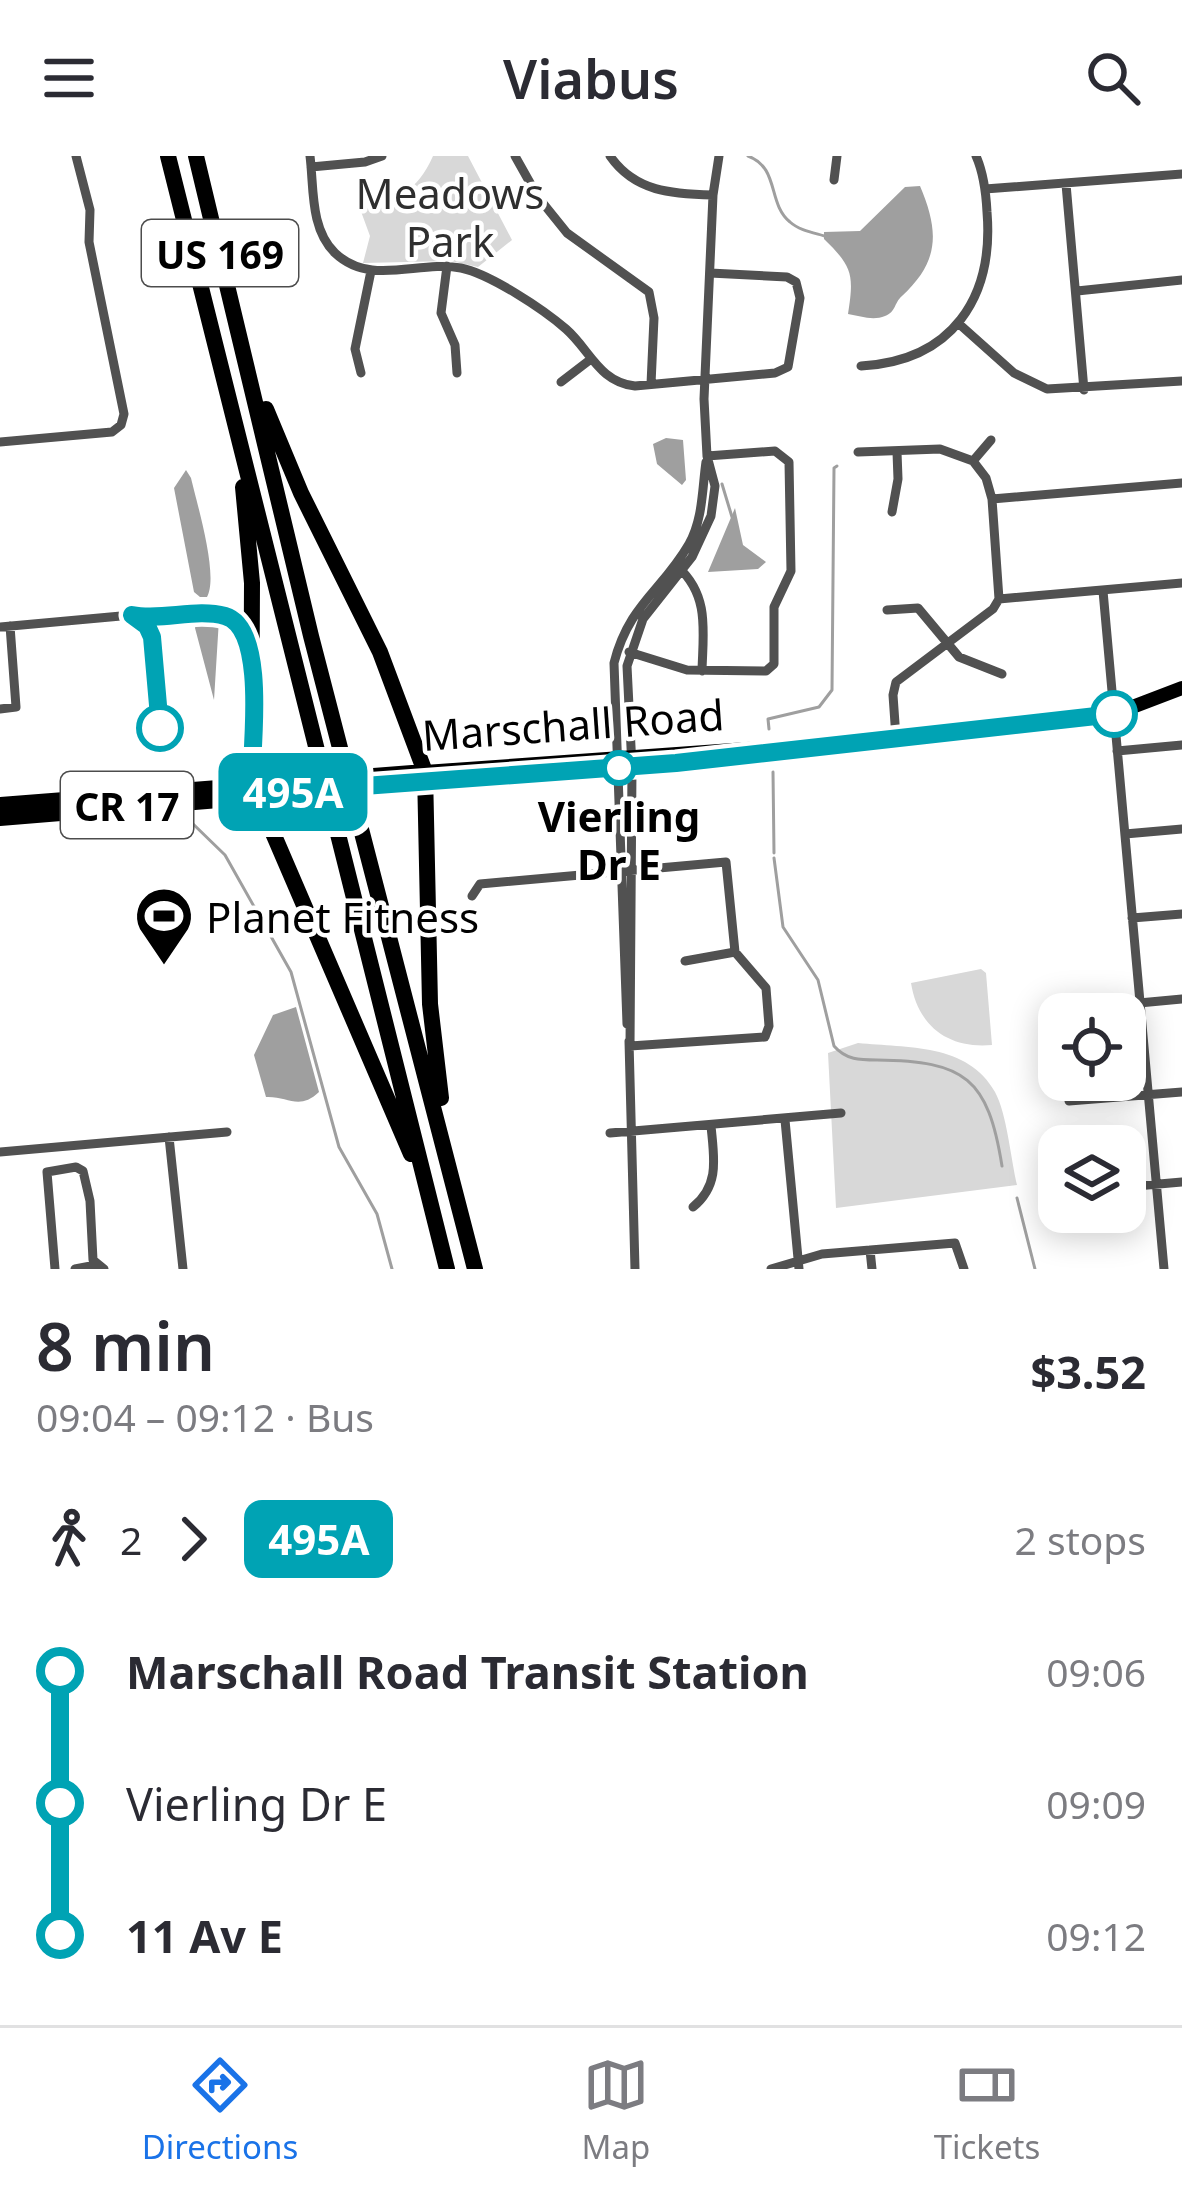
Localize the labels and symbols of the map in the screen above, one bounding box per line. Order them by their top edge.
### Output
park label: Meadows Park [356,164,544,269]
road number: US 169 [142,220,298,286]
street label: Marschall Road [420,685,726,763]
unlabelled marker [1092,692,1136,736]
unlabelled marker [138,706,182,750]
marker: Vierling Dr E [603,752,635,784]
line badge: 495A [209,753,377,831]
road number: CR 17 [61,772,193,838]
place label: Vierling Dr E [538,787,700,892]
sports icon: Planet Fitness [133,885,195,967]
place label: Planet Fitness [206,888,479,945]

